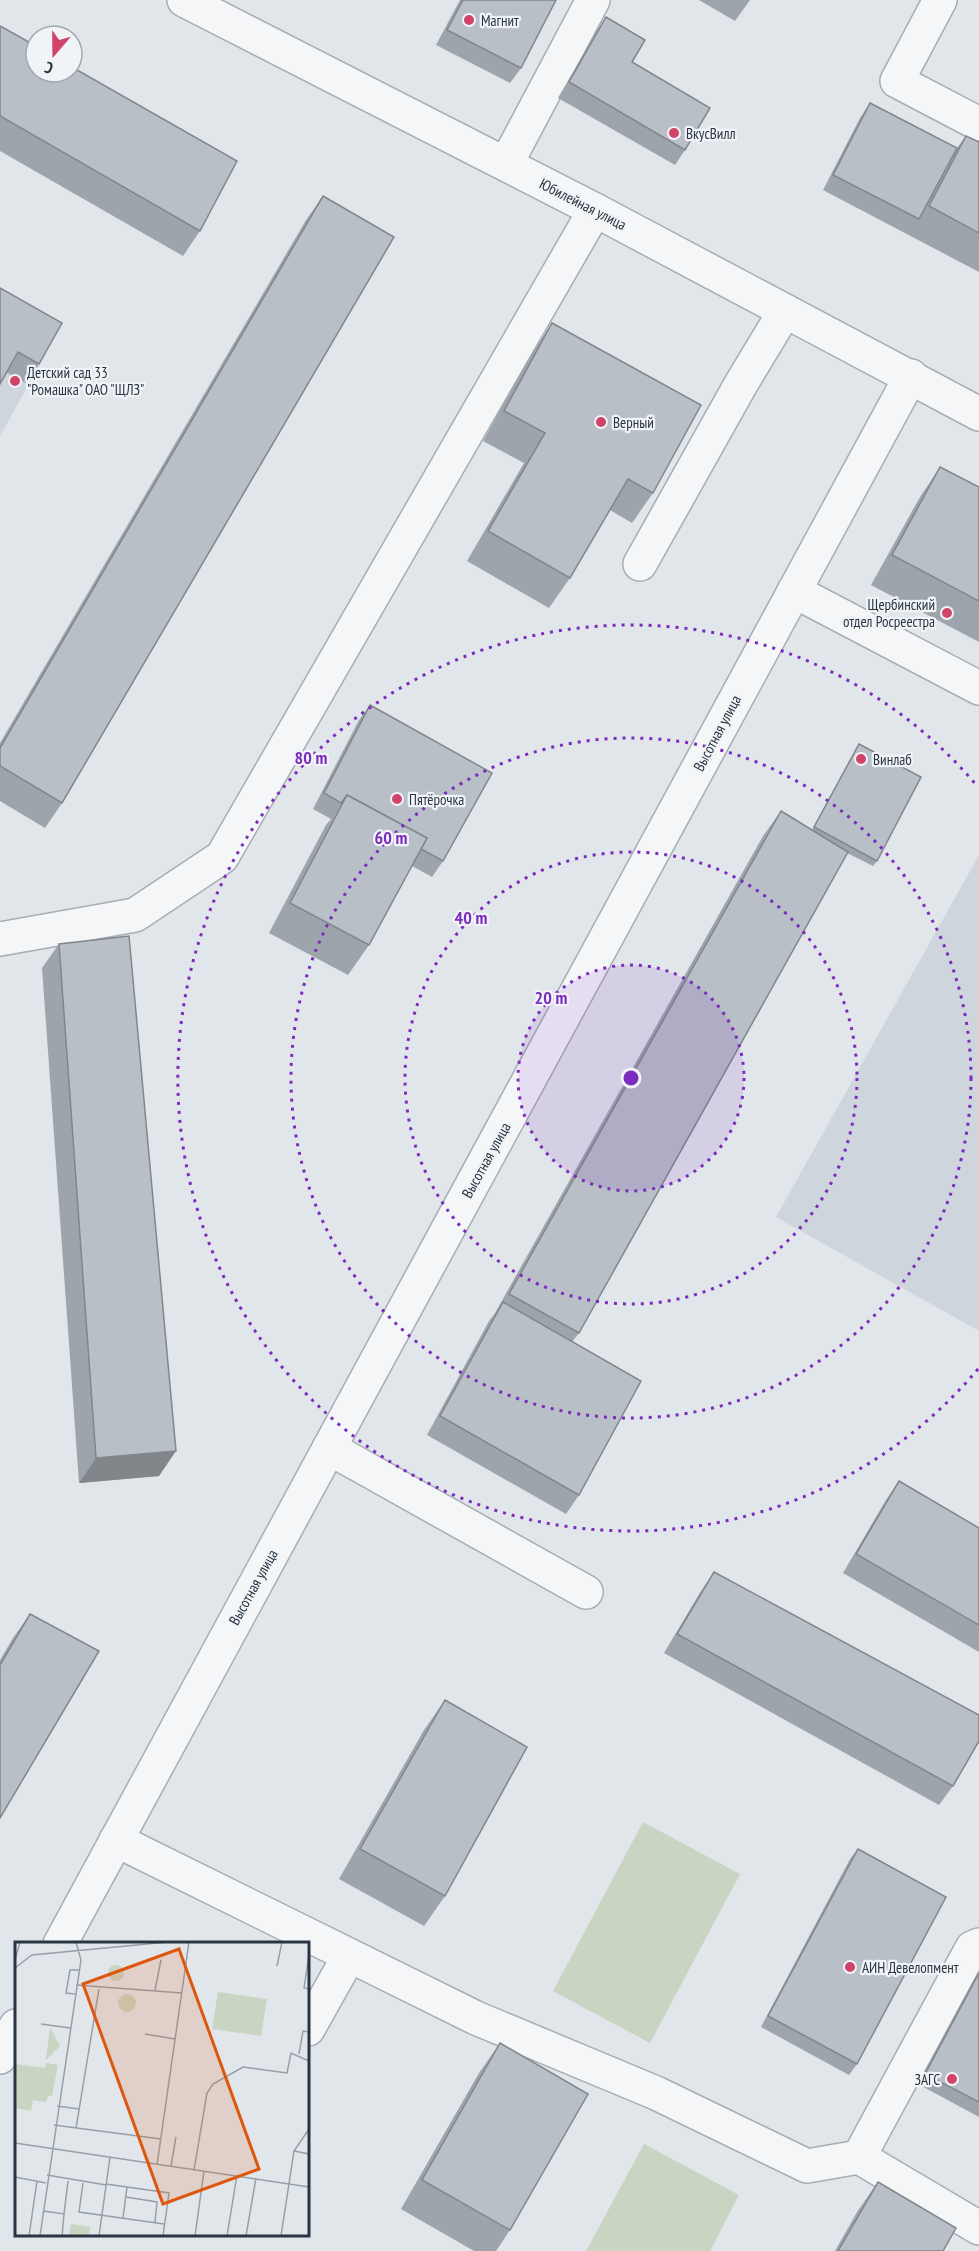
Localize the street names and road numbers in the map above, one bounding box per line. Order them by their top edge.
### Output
street label: Юбилейная улица [536,174,630,234]
street label: Высотная улица [689,692,745,774]
street label: Высотная улица [457,1119,515,1201]
street label: Высотная улица [224,1546,282,1628]

